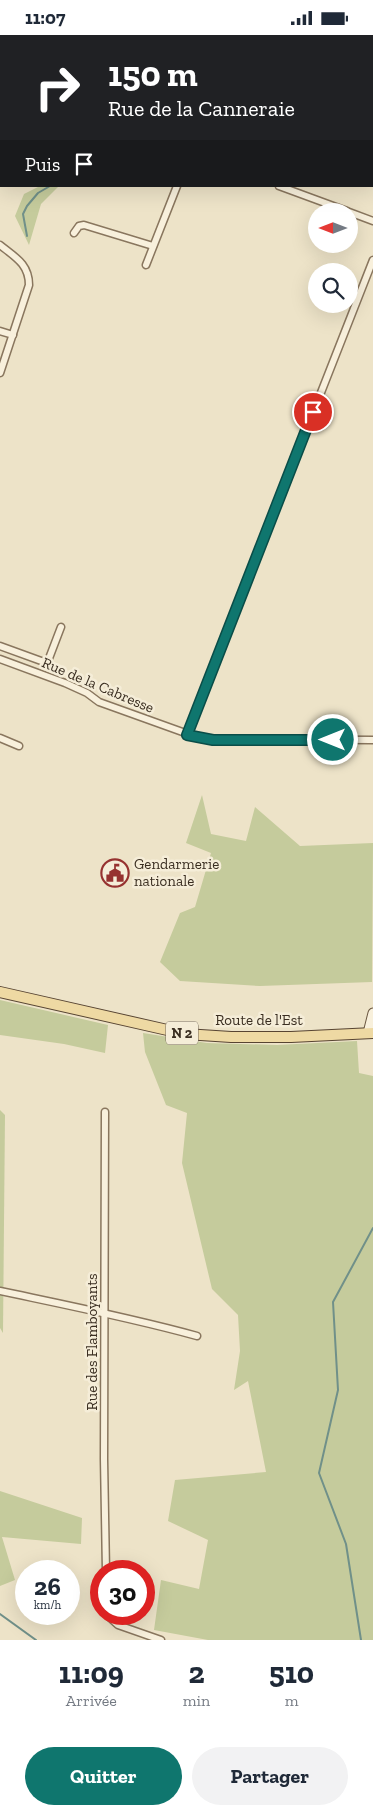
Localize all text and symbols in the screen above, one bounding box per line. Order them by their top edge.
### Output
text: 11:07 [25,6,65,29]
text: 150 m [108,53,198,95]
icon: right [25,55,90,120]
text: Rue de la Canneraie [108,95,295,122]
icon: arrive [70,150,98,178]
text: Puis [25,153,60,176]
north arrow [308,203,358,253]
map controls [308,203,358,313]
button: search [308,263,358,313]
pin [292,391,334,433]
icon: arrive [299,398,327,426]
street label: Rue de la Cabresse [39,653,157,717]
position arrow [306,713,358,765]
place label: Gendarmerie nationale [134,855,219,890]
public building icon: Gendarmerie nationale [100,858,130,888]
street label: Route de l'Est [215,1011,303,1029]
road number: N 2 [166,1021,198,1045]
street label: Rue des Flamboyants [83,1273,101,1411]
speed limit sign: 30 [90,1560,155,1625]
text: 26 [34,1571,61,1601]
text: km/h [34,1598,61,1612]
text: 11:09 [59,1655,124,1691]
text: 2 [188,1655,205,1691]
text: 510 [269,1655,314,1691]
text: Arrivée [66,1691,117,1710]
text: min [183,1691,210,1710]
text: m [285,1691,299,1710]
button: Quitter [25,1747,182,1805]
button: Partager [192,1747,348,1805]

